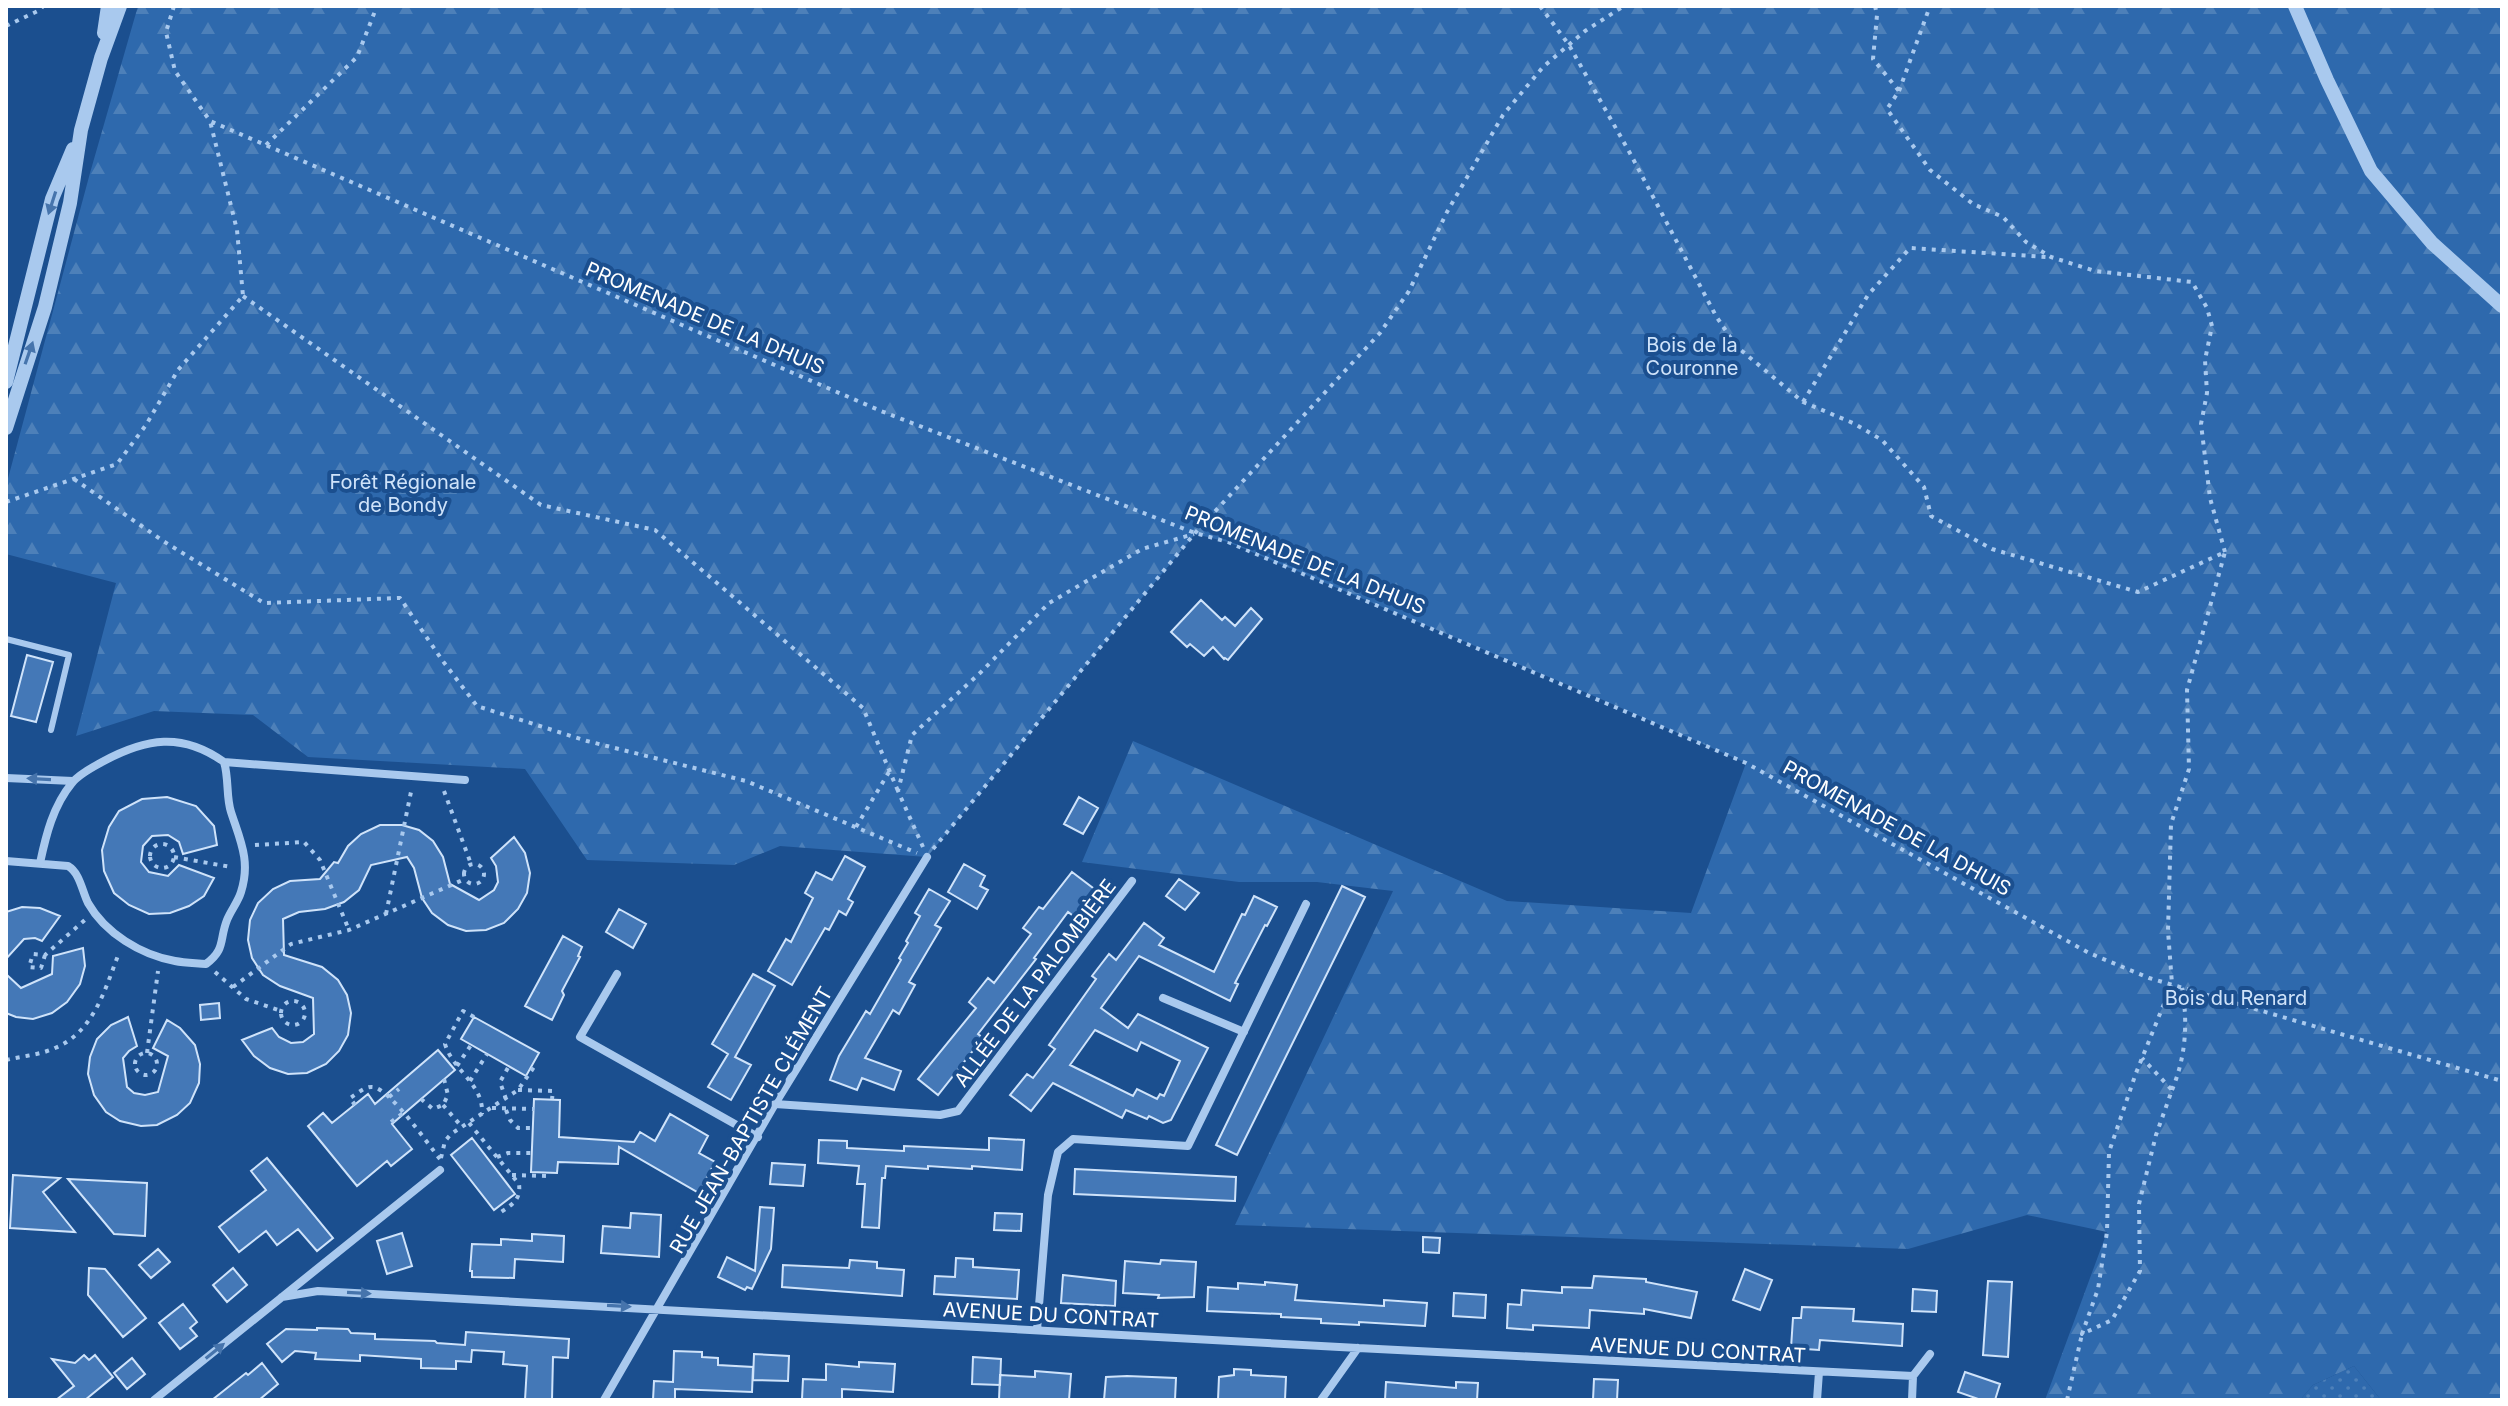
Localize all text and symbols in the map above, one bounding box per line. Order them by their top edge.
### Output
one-way arrow [45,191,58,215]
street label: PROMENADE DE LA DHUIS [582,257,828,379]
park label: Bois de la Couronne [1646,333,1738,380]
one-way arrow [23,341,35,365]
park label: Forêt Régionale de Bondy [330,470,476,517]
street label: PROMENADE DE LA DHUIS [1181,501,1429,619]
street label: PROMENADE DE LA DHUIS [1779,755,2015,901]
one-way arrow [26,773,51,786]
street label: ALLÉE DE LA PALOMBIÈRE [948,874,1121,1091]
street label: RUE JEAN-BAPTISTE CLÉMENT [664,982,837,1258]
park label: Bois du Renard [2165,986,2307,1010]
one-way arrow [347,1287,372,1300]
street label: AVENUE DU CONTRAT [942,1297,1160,1333]
one-way arrow [607,1300,632,1313]
street label: AVENUE DU CONTRAT [1589,1332,1807,1368]
one-way arrow [205,1343,225,1360]

